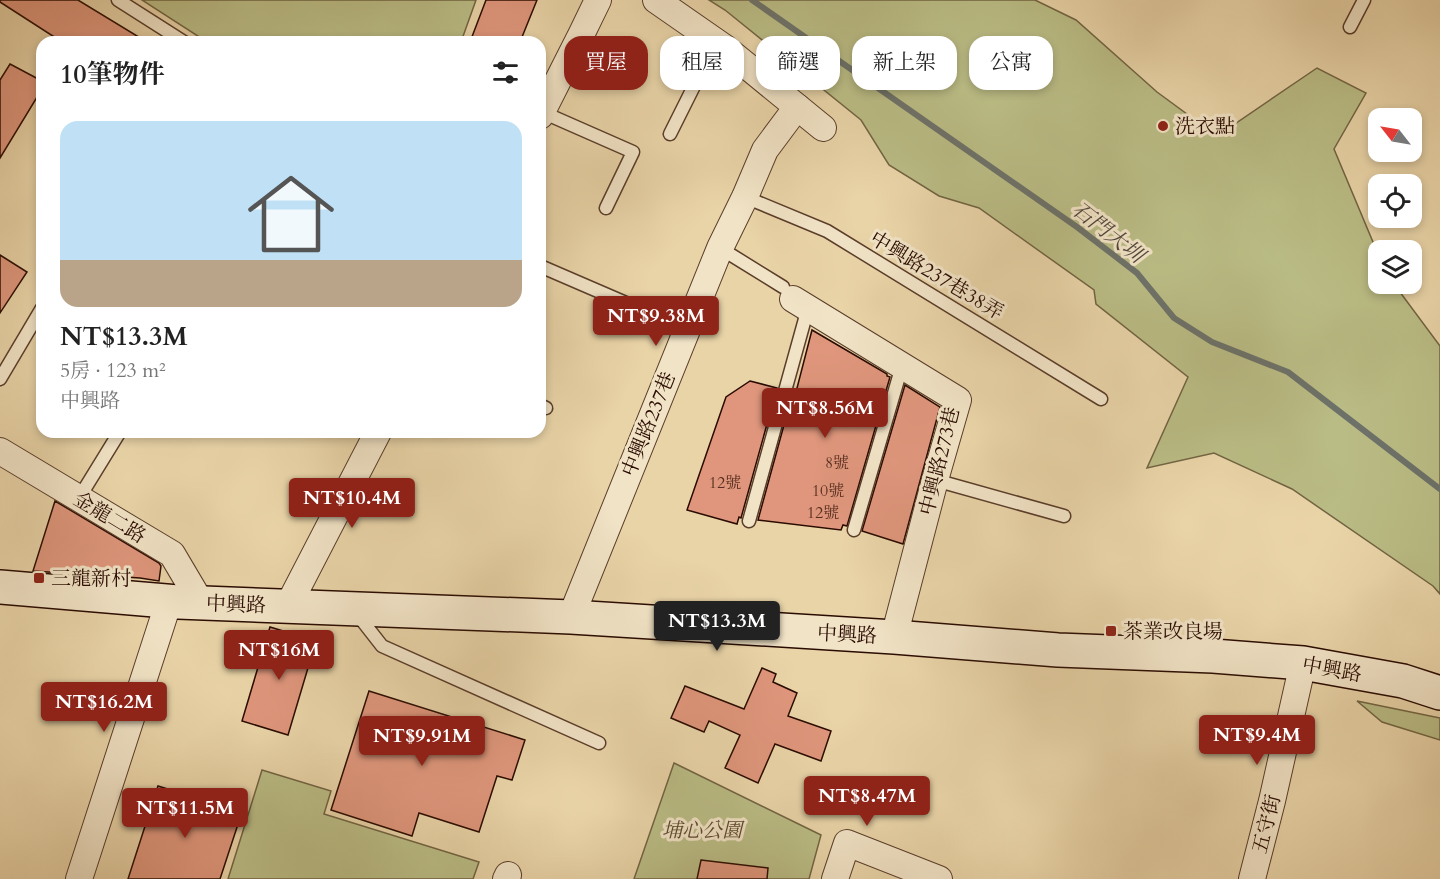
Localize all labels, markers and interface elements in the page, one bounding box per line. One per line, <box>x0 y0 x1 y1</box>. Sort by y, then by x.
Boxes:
chip: 買屋 <box>564 36 648 90</box>
chip: 租屋 <box>660 36 744 90</box>
chip: 篩選 <box>756 36 840 90</box>
chip: 新上架 <box>852 36 957 90</box>
chip: 公寓 <box>969 36 1053 90</box>
icon: filters <box>489 56 522 89</box>
text: 10筆物件 <box>60 57 165 92</box>
north arrow <box>1368 108 1422 162</box>
map controls <box>1368 108 1422 294</box>
place label: 洗衣點 <box>1175 113 1235 140</box>
marker: 洗衣點 <box>1156 119 1170 133</box>
icon: home <box>237 160 345 268</box>
button: locate <box>1368 174 1422 228</box>
water label: 石門大圳 <box>1066 195 1152 272</box>
street label: 中興路237巷38弄 <box>865 225 1009 326</box>
button: layers <box>1368 240 1422 294</box>
pin: NT$9.38M <box>594 296 718 347</box>
text: NT$9.38M <box>607 302 705 329</box>
text: NT$13.3M <box>60 319 188 354</box>
text: 5房 · 123 m² <box>60 357 166 384</box>
street label: 中興路237巷 <box>615 368 682 481</box>
text: 中興路 <box>60 387 120 414</box>
pin: NT$8.56M <box>763 388 887 439</box>
text: NT$8.56M <box>776 394 874 421</box>
street label: 中興路273巷 <box>913 404 966 518</box>
house number: 8號 <box>825 452 849 474</box>
house number: 12號 <box>709 472 741 494</box>
pin: NT$10.4M <box>290 478 414 529</box>
house number: 10號 <box>812 480 844 502</box>
text: NT$10.4M <box>303 484 401 511</box>
street label: 金龍二路 <box>69 485 151 550</box>
house number: 12號 <box>807 502 839 524</box>
place label: 三龍新村 <box>51 565 131 592</box>
marker: 三龍新村 <box>32 571 46 585</box>
street label: 中興路 <box>206 590 266 619</box>
pin: NT$13.3M <box>655 601 779 652</box>
text: NT$13.3M <box>668 607 766 634</box>
place label: 茶業改良場 <box>1123 618 1223 645</box>
street label: 中興路 <box>816 619 878 650</box>
marker: 茶業改良場 <box>1104 624 1118 638</box>
pin: NT$16M <box>230 630 328 681</box>
text: NT$16M <box>238 636 320 663</box>
street label: 中興路 <box>1300 651 1364 688</box>
pin: NT$16.2M <box>42 682 166 733</box>
text: NT$16.2M <box>55 688 153 715</box>
pin: NT$9.4M <box>1202 715 1312 766</box>
pin: NT$9.91M <box>360 716 484 767</box>
text: NT$9.4M <box>1213 721 1301 748</box>
text: NT$9.91M <box>373 722 471 749</box>
pin: NT$8.47M <box>805 776 929 827</box>
text: NT$8.47M <box>818 782 916 809</box>
pin: NT$11.5M <box>123 788 247 839</box>
street label: 五守街 <box>1246 792 1287 856</box>
text: NT$11.5M <box>136 794 234 821</box>
park label: 埔心公園 <box>662 817 745 844</box>

